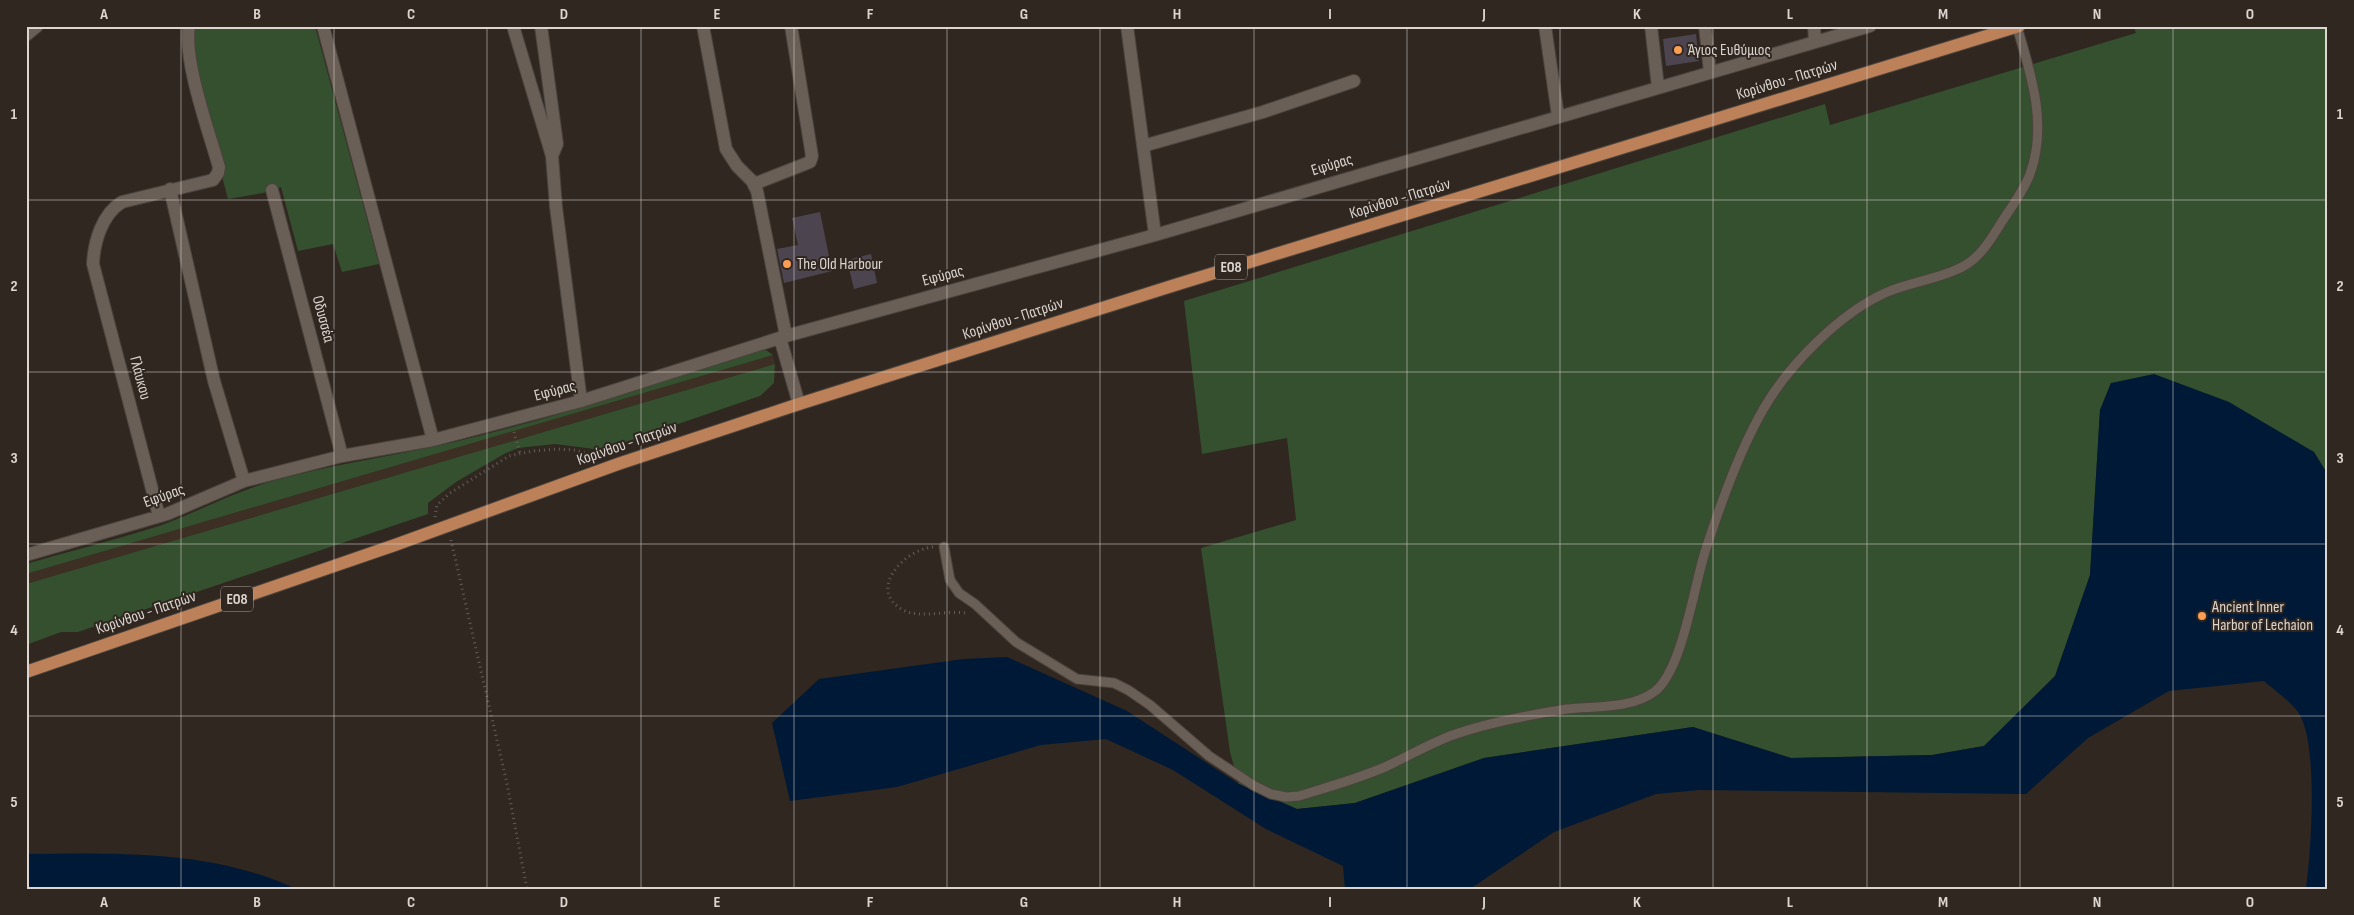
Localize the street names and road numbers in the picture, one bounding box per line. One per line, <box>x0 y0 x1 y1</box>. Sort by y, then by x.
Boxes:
street label: Κορίνθου - Πατρών <box>1734 56 1840 104</box>
street label: Εφύρας <box>1309 150 1355 180</box>
street label: Κορίνθου - Πατρών <box>1347 175 1453 223</box>
road number: ΕΟ8 <box>1215 254 1247 280</box>
street label: Εφύρας <box>920 261 966 291</box>
street label: Οδυσσέα <box>308 294 338 345</box>
street label: Κορίνθου - Πατρών <box>960 294 1066 344</box>
street label: Γλάυκου <box>125 354 155 402</box>
street label: Εφύρας <box>532 376 578 406</box>
street label: Κορίνθου - Πατρών <box>574 418 680 470</box>
street label: Εφύρας <box>141 480 187 512</box>
road number: ΕΟ8 <box>221 586 253 612</box>
street label: Κορίνθου - Πατρών <box>93 587 199 639</box>

